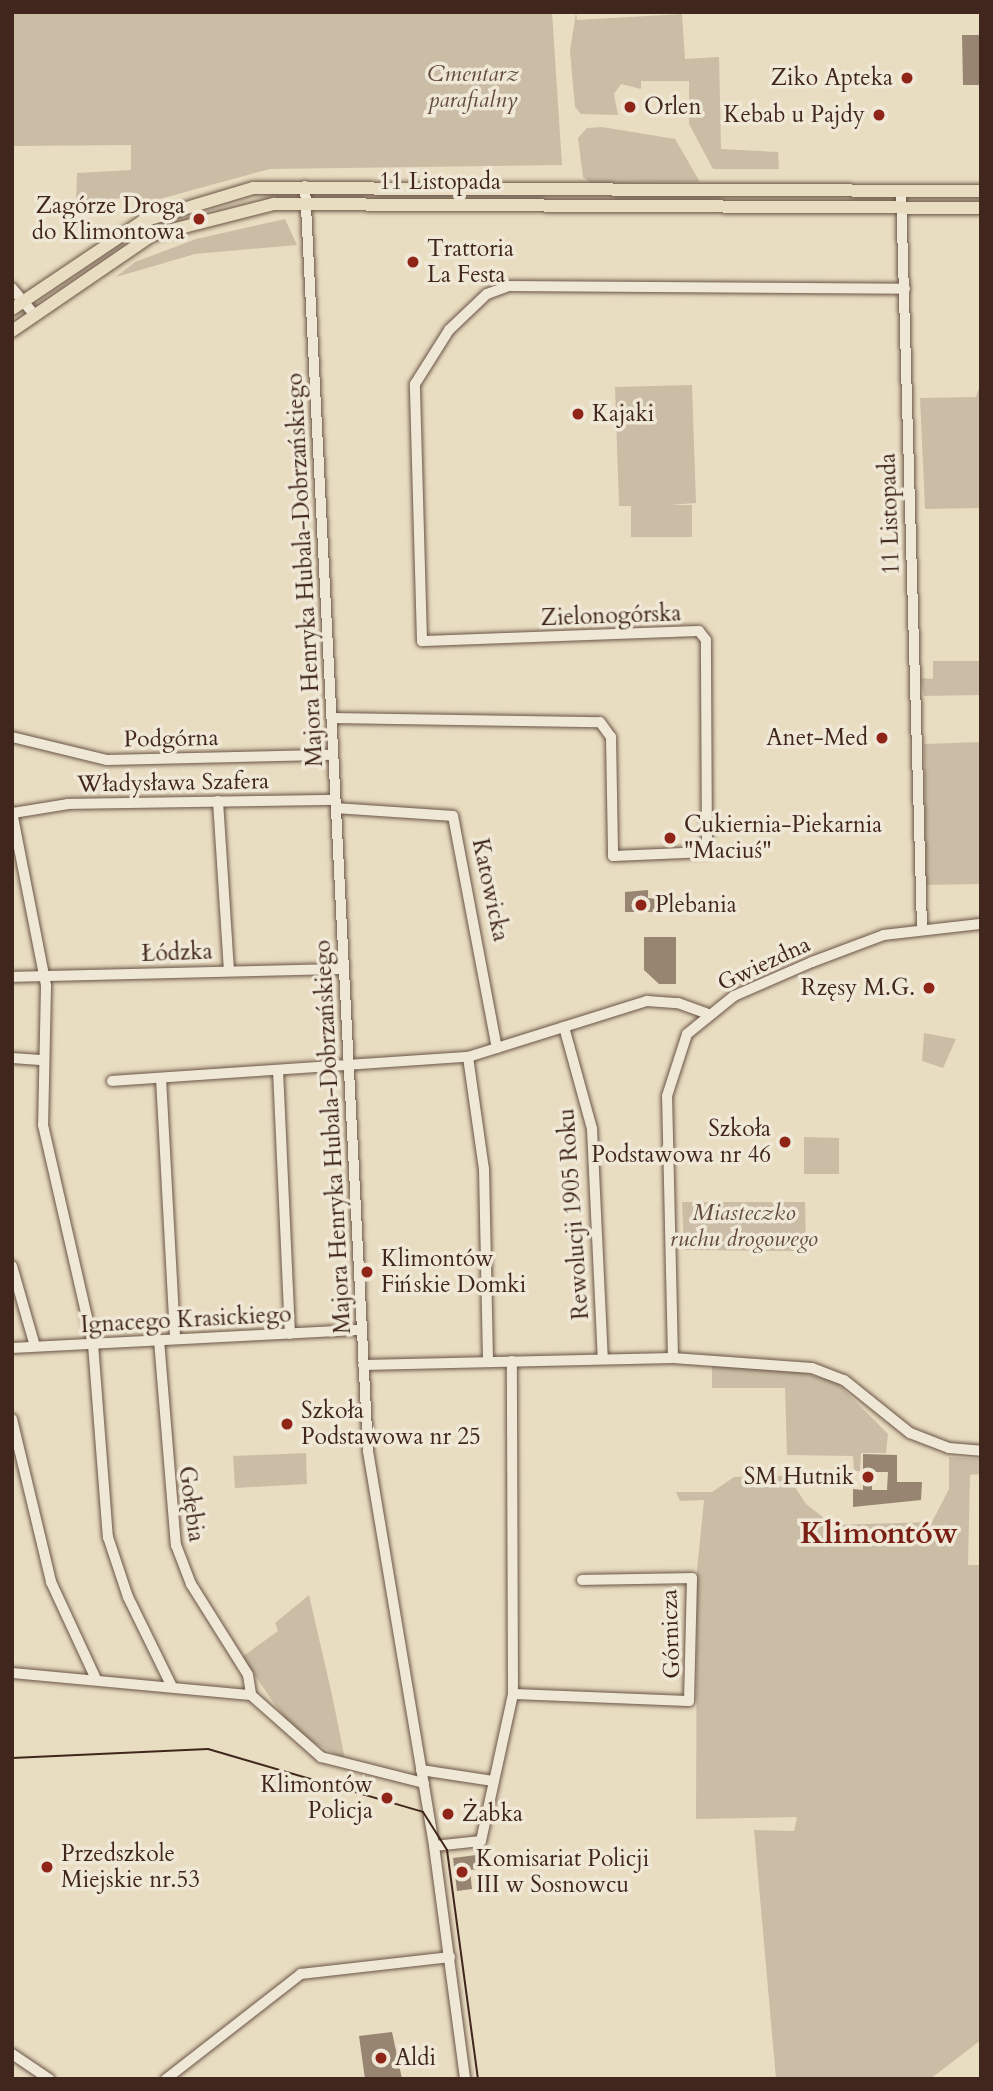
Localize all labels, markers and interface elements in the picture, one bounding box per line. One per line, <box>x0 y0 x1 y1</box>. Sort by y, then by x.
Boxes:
park label: Cmentarz parafialny <box>427 60 519 114</box>
place label: Ziko Apteka <box>771 64 893 92</box>
marker: Ziko Apteka <box>899 70 915 86</box>
place label: Orlen <box>644 93 702 121</box>
marker: Orlen <box>622 99 638 115</box>
place label: Kebab u Pajdy <box>723 101 865 129</box>
marker: Kebab u Pajdy <box>871 107 887 123</box>
street label: 11 Listopada <box>379 168 501 196</box>
place label: Zagórze Droga do Klimontowa <box>32 192 185 246</box>
marker: Zagórze Droga do Klimontowa <box>191 211 207 227</box>
place label: Trattoria La Festa <box>427 235 514 289</box>
marker: Trattoria La Festa <box>405 254 421 270</box>
street label: Majora Henryka Hubala-Dobrzańskiego <box>281 372 329 768</box>
place label: Kajaki <box>592 400 654 428</box>
marker: Kajaki <box>570 406 586 422</box>
street label: 11 Listopada <box>874 453 906 575</box>
street label: Zielonogórska <box>540 600 682 632</box>
street label: Podgórna <box>123 724 219 754</box>
place label: Anet-Med <box>766 724 868 752</box>
marker: Anet-Med <box>874 730 890 746</box>
street label: Władysława Szafera <box>77 768 269 798</box>
place label: Cukiernia-Piekarnia "Maciuś" <box>684 811 882 865</box>
marker: Cukiernia-Piekarnia "Maciuś" <box>662 830 678 846</box>
street label: Katowicka <box>466 836 514 944</box>
place label: Plebania <box>655 891 737 919</box>
marker: Plebania <box>633 897 649 913</box>
street label: Gwiezdna <box>713 931 815 997</box>
street label: Łódzka <box>141 938 213 968</box>
street label: Majora Henryka Hubala-Dobrzańskiego <box>309 939 357 1335</box>
place label: Rzęsy M.G. <box>801 974 915 1002</box>
marker: Rzęsy M.G. <box>921 980 937 996</box>
street label: Rewolucji 1905 Roku <box>553 1107 595 1321</box>
place label: Szkoła Podstawowa nr 46 <box>591 1115 771 1169</box>
marker: Szkoła Podstawowa nr 46 <box>777 1134 793 1150</box>
park label: Miasteczko ruchu drogowego <box>670 1199 818 1253</box>
place label: Klimontów Fińskie Domki <box>381 1245 526 1299</box>
marker: Klimontów Fińskie Domki <box>359 1264 375 1280</box>
street label: Ignacego Krasickiego <box>80 1301 292 1339</box>
place label: Szkoła Podstawowa nr 25 <box>301 1397 481 1451</box>
marker: Szkoła Podstawowa nr 25 <box>279 1416 295 1432</box>
place label: SM Hutnik <box>744 1463 854 1491</box>
street label: Gołębia <box>172 1464 210 1544</box>
marker: SM Hutnik <box>860 1469 876 1485</box>
district label: Klimontów <box>800 1516 958 1552</box>
street label: Górnicza <box>656 1589 686 1679</box>
place label: Klimontów Policja <box>260 1771 373 1825</box>
marker: Klimontów Policja <box>379 1790 395 1806</box>
place label: Żabka <box>462 1800 523 1828</box>
marker: Żabka <box>440 1806 456 1822</box>
place label: Przedszkole Miejskie nr.53 <box>61 1840 200 1894</box>
place label: Komisariat Policji III w Sosnowcu <box>476 1845 649 1899</box>
marker: Przedszkole Miejskie nr.53 <box>39 1859 55 1875</box>
marker: Komisariat Policji III w Sosnowcu <box>454 1864 470 1880</box>
place label: Aldi <box>395 2044 436 2072</box>
marker: Aldi <box>373 2050 389 2066</box>

